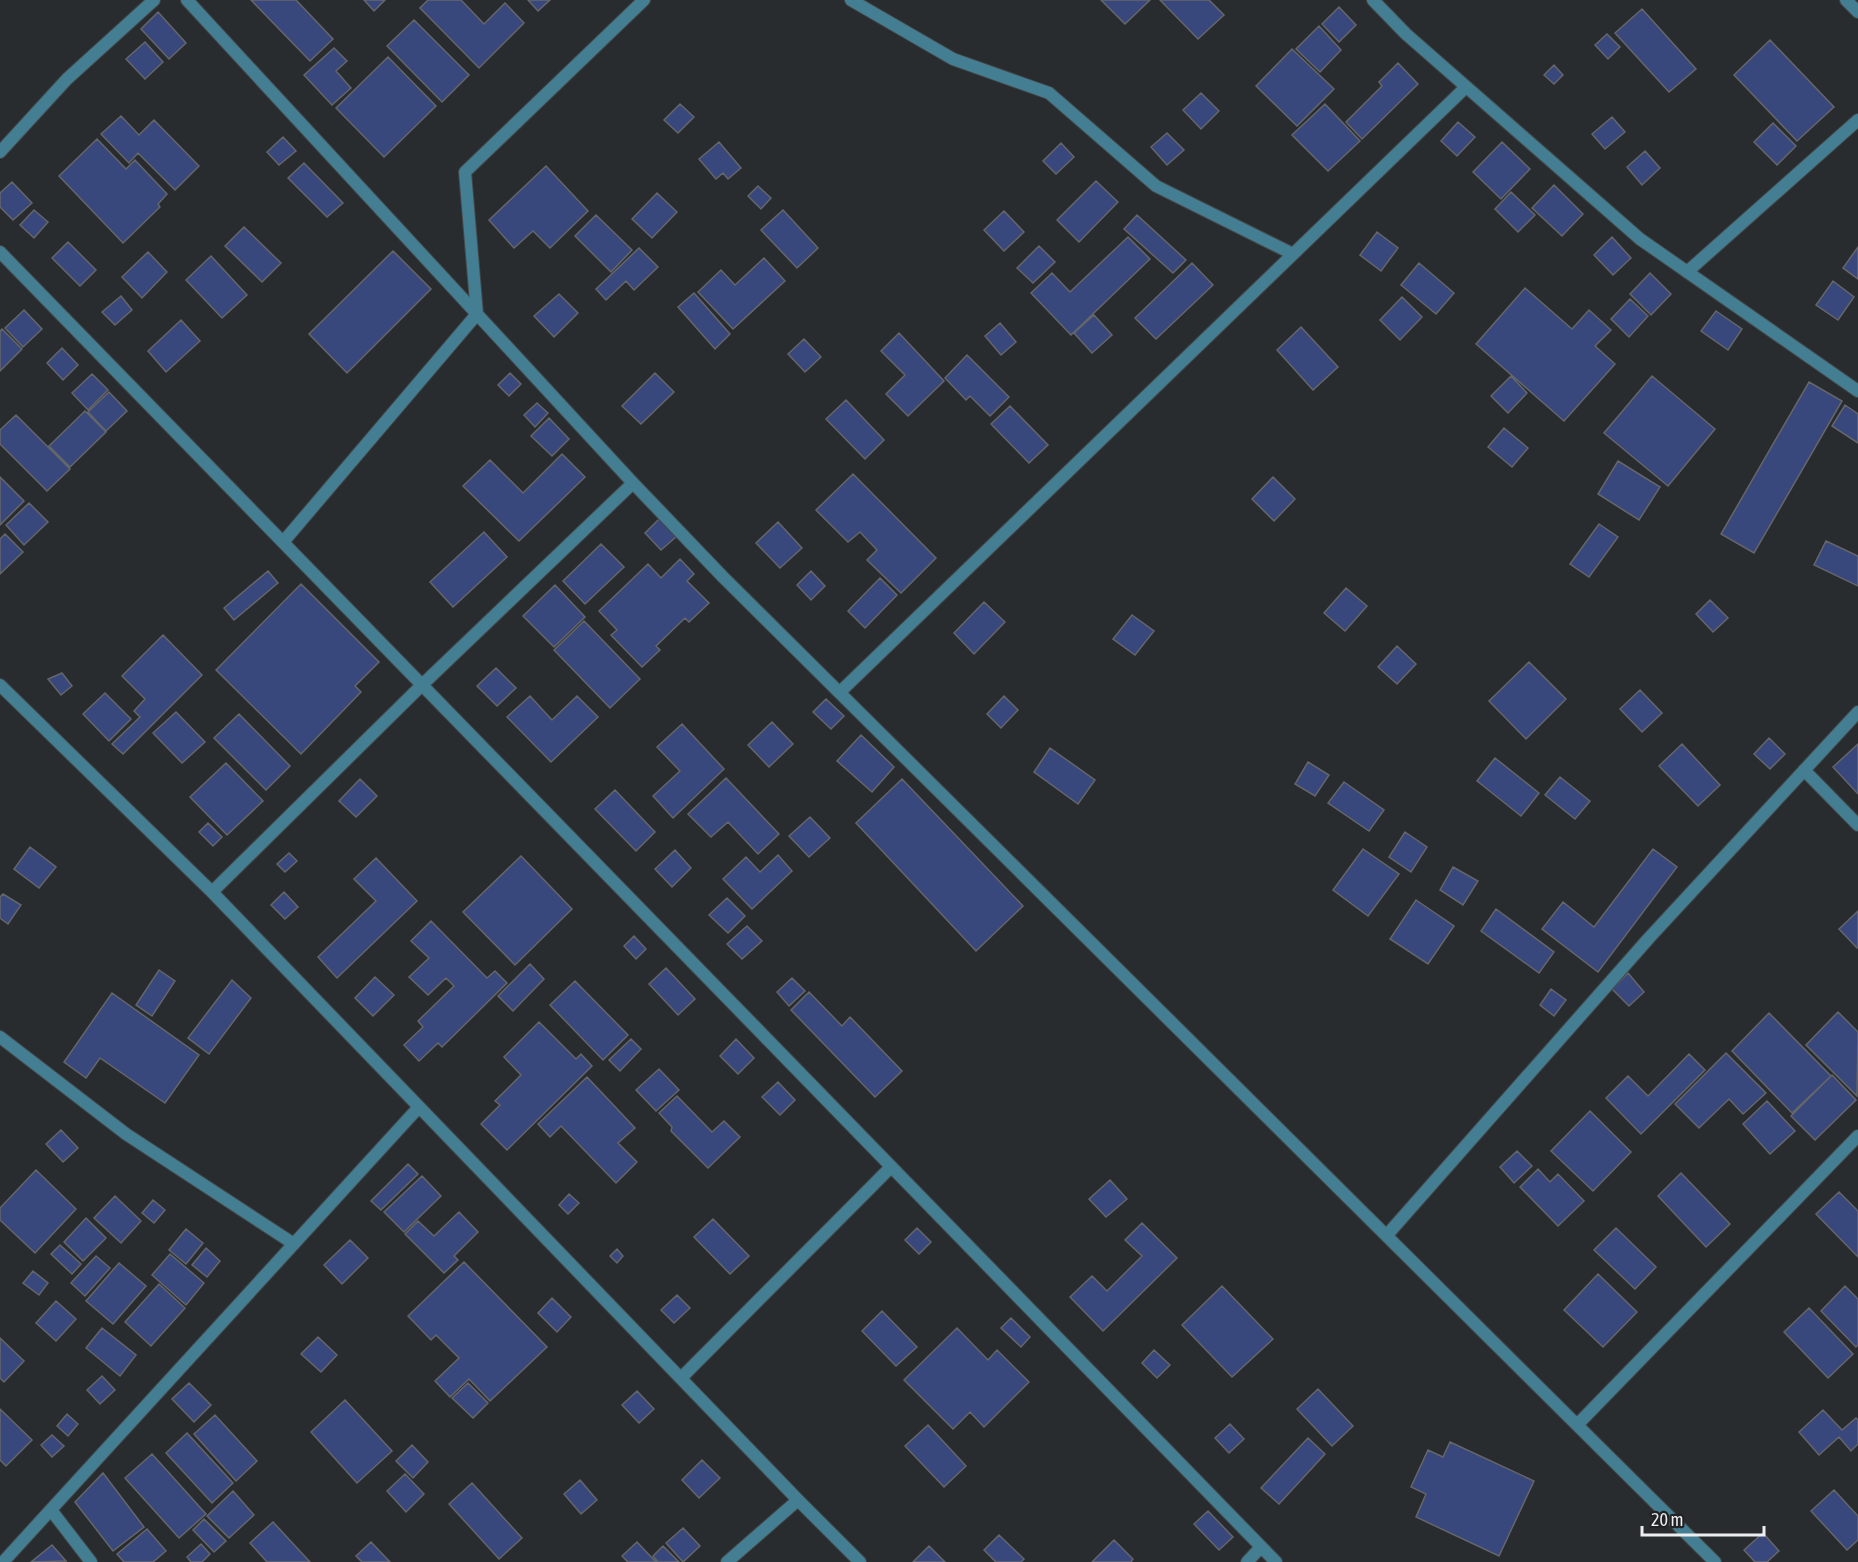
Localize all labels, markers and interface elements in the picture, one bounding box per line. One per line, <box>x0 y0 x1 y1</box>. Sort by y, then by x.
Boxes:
scale bar <box>1642 1499 1764 1537</box>
text: 20 m <box>1651 1509 1683 1530</box>

